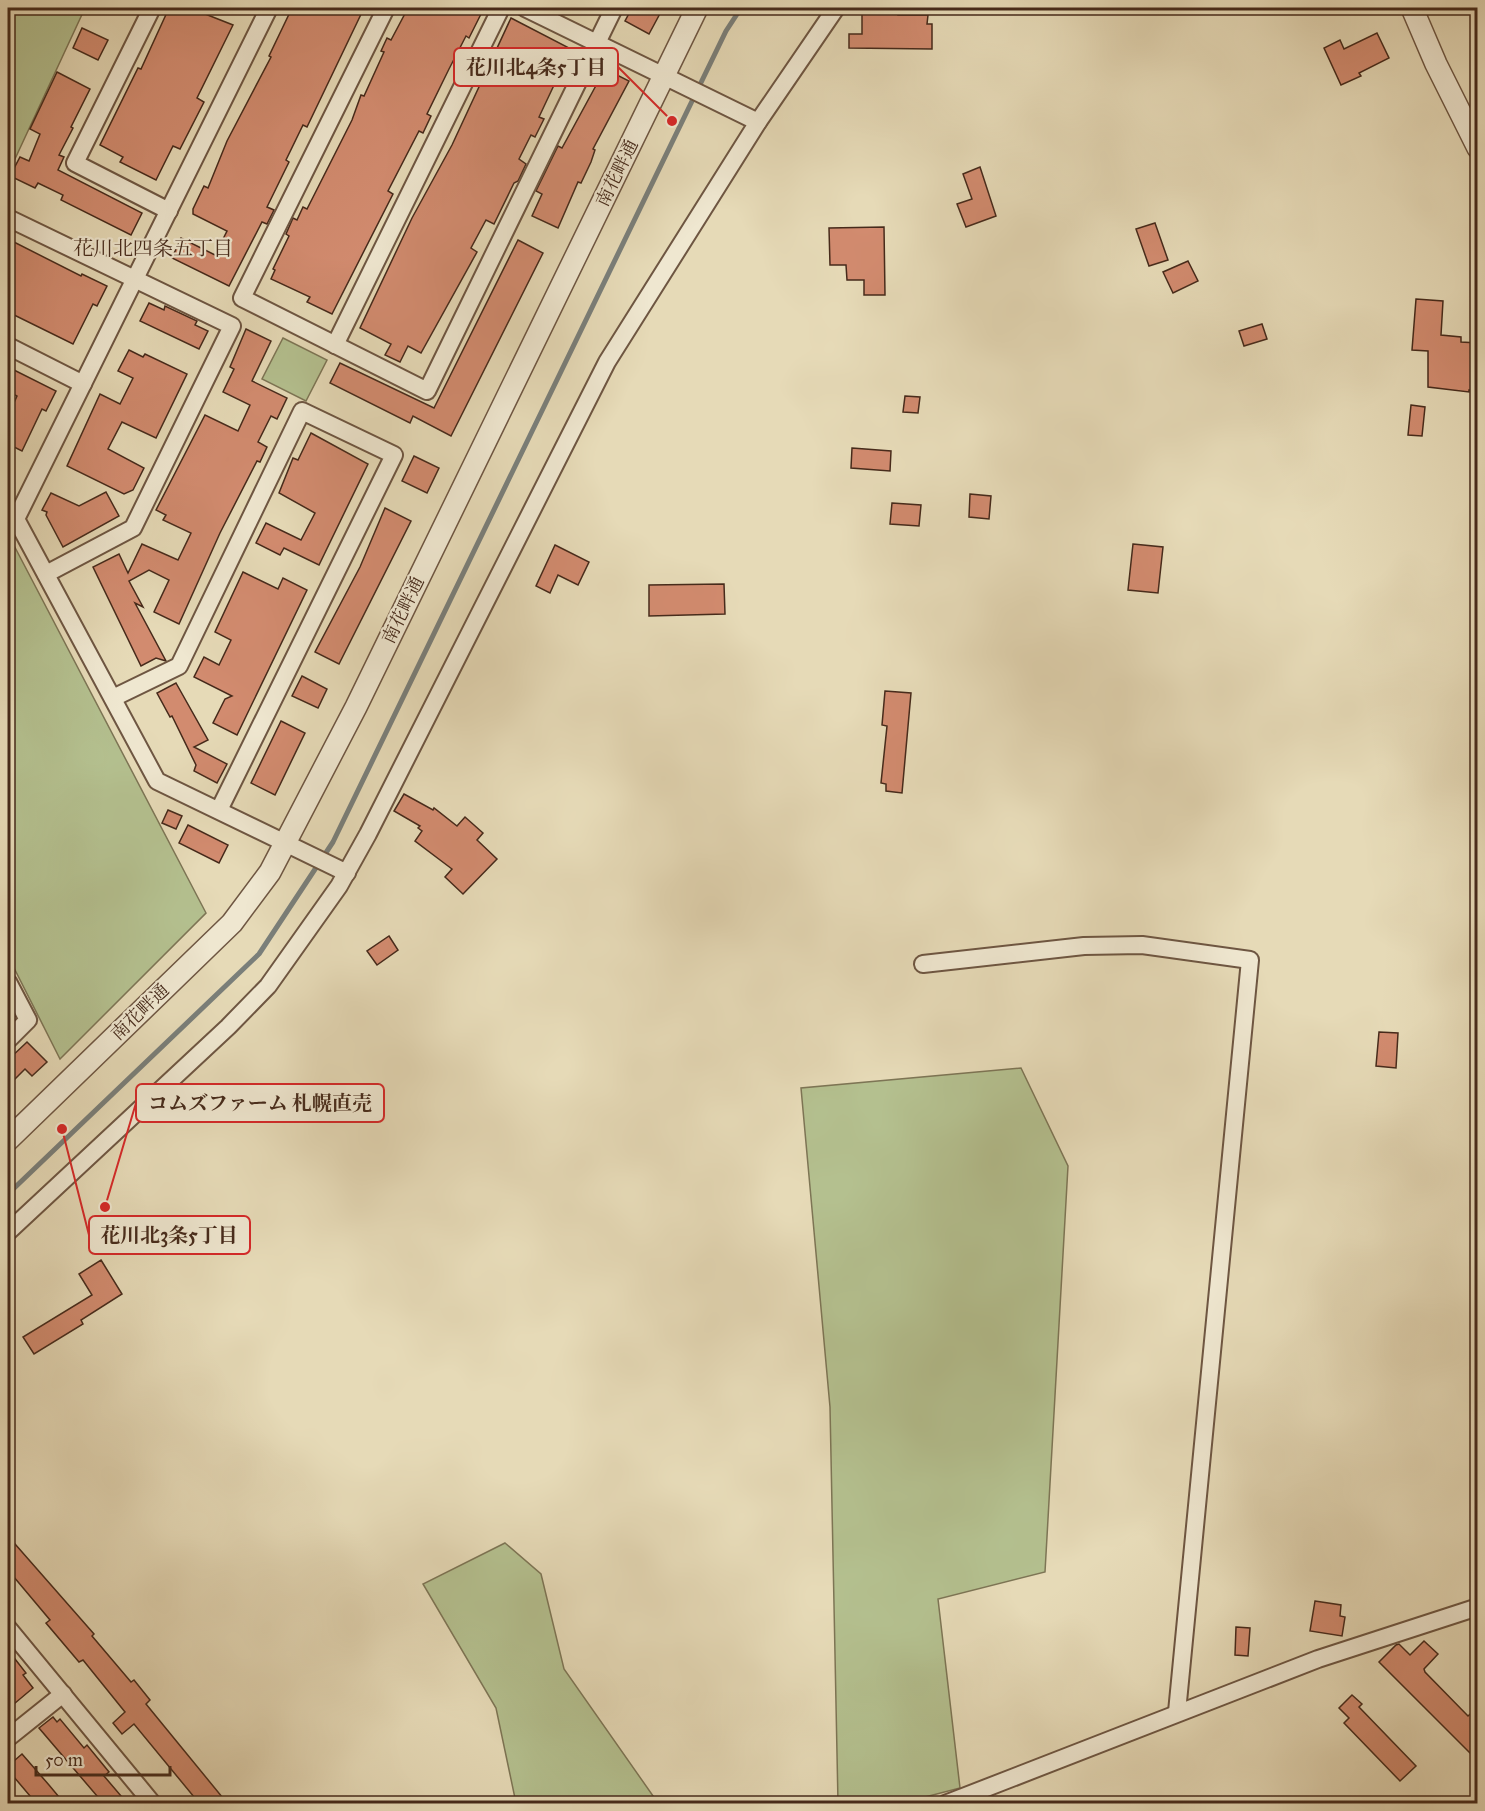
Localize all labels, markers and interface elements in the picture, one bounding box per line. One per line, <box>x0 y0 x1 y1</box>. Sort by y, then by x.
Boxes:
callout: 花川北4条5丁目 <box>454 48 618 86</box>
text: 花川北4条5丁目 <box>466 55 606 80</box>
street label: 南花畔通 <box>591 136 643 210</box>
district label: 花川北四条五丁目 <box>73 236 233 260</box>
street label: 南花畔通 <box>377 573 429 647</box>
street label: 南花畔通 <box>106 979 174 1045</box>
callout: コムズファーム 札幌直売 <box>136 1084 384 1122</box>
text: コムズファーム 札幌直売 <box>148 1091 372 1115</box>
callout: 花川北3条5丁目 <box>89 1216 250 1254</box>
text: 花川北3条5丁目 <box>100 1223 238 1248</box>
scale bar <box>36 1739 170 1777</box>
text: 50 m <box>45 1749 83 1771</box>

